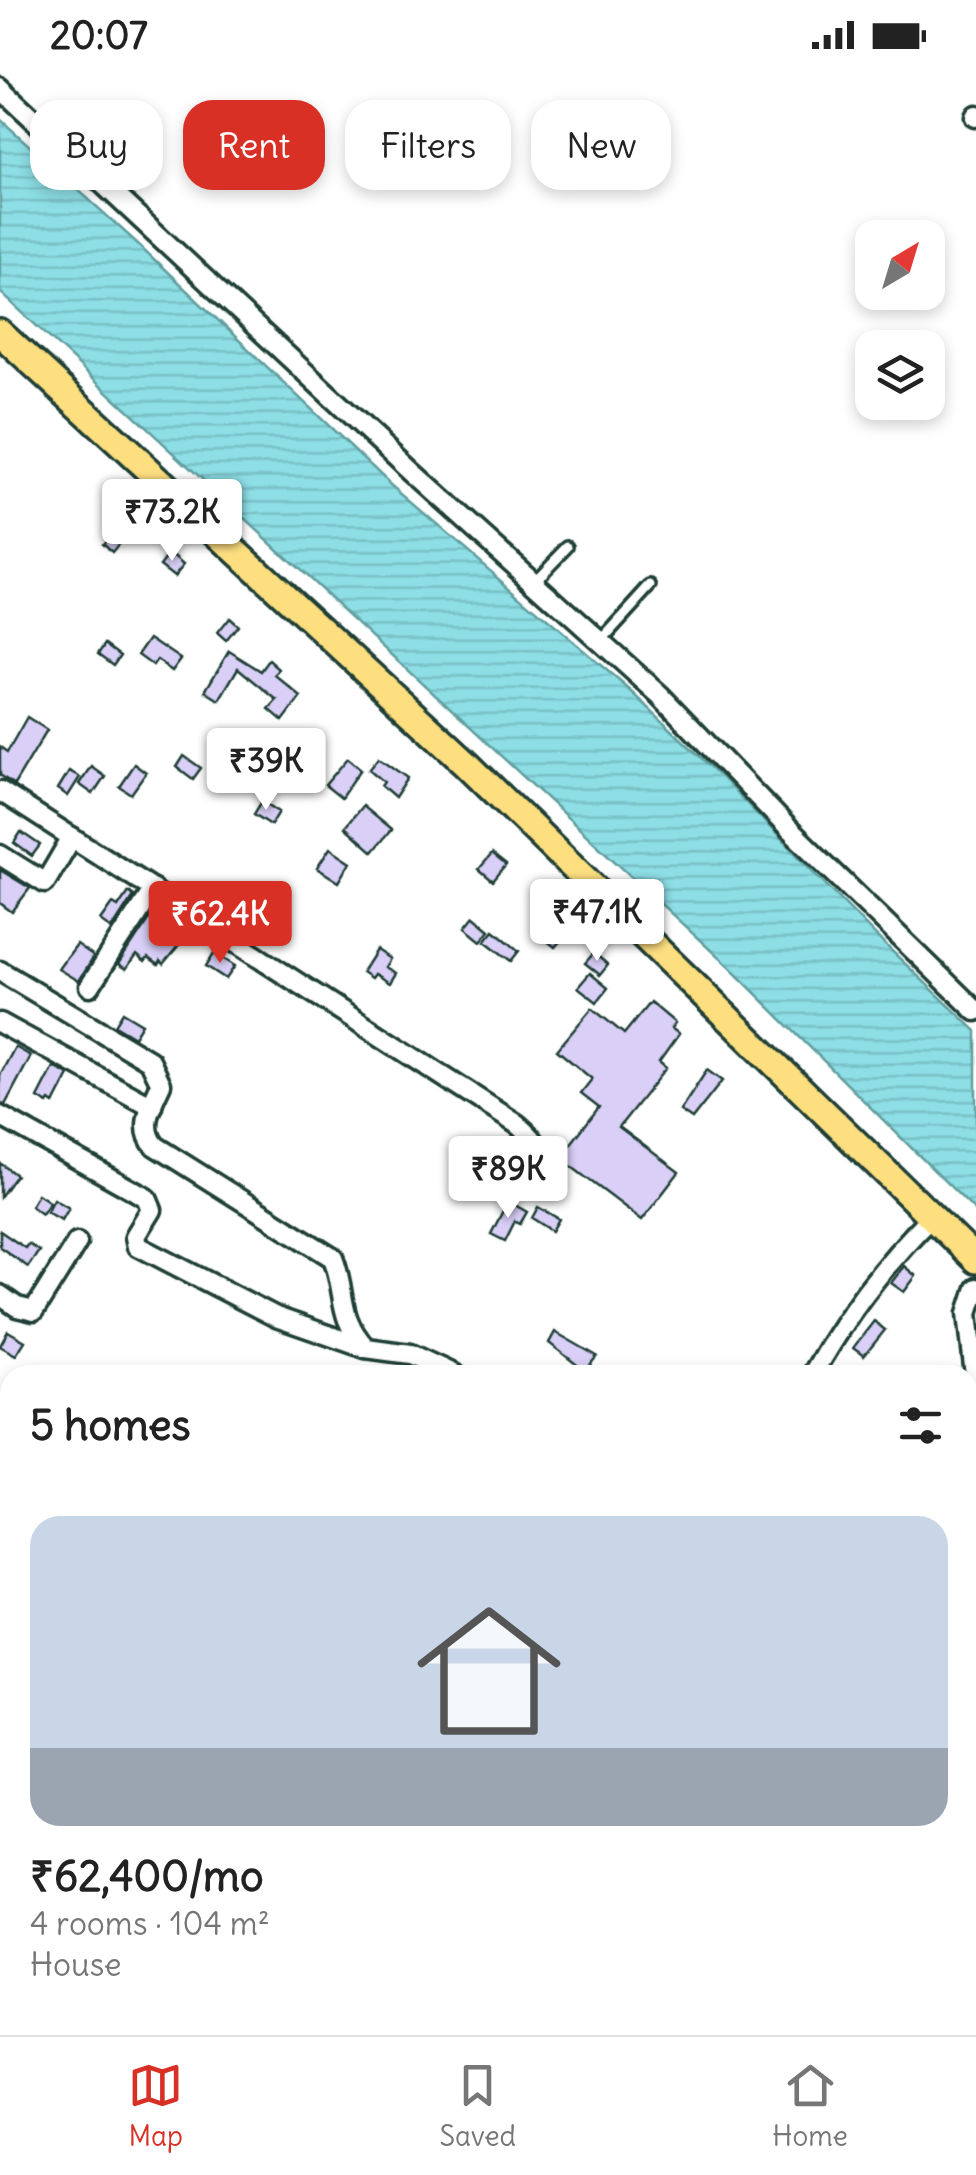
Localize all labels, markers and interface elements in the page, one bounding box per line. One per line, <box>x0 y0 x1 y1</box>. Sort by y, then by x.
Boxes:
text: 20:07 <box>50 12 148 59</box>
chip: Buy <box>30 100 163 190</box>
chip: Rent <box>183 100 325 190</box>
chip: Filters <box>345 100 511 190</box>
chip: New <box>531 100 671 190</box>
north arrow <box>855 220 945 310</box>
map controls <box>855 220 945 420</box>
button: layers <box>855 330 945 420</box>
pin: ₹73.2K <box>91 479 253 564</box>
text: ₹73.2K <box>124 491 220 532</box>
pin: ₹39K <box>207 728 325 813</box>
text: ₹39K <box>229 740 303 781</box>
pin: ₹47.1K <box>516 879 678 964</box>
pin: ₹62.4K <box>139 881 301 966</box>
text: ₹47.1K <box>552 891 642 932</box>
text: ₹62.4K <box>171 893 269 934</box>
pin: ₹89K <box>449 1136 567 1221</box>
text: ₹89K <box>471 1148 545 1189</box>
icon: filters <box>893 1398 948 1453</box>
text: 5 homes <box>30 1399 191 1451</box>
icon: home <box>399 1581 579 1761</box>
text: ₹62,400/mo <box>30 1850 264 1902</box>
text: 4 rooms · 104 m² <box>30 1903 270 1944</box>
text: House <box>30 1944 121 1985</box>
tab: Map <box>128 2058 183 2154</box>
tab: Saved <box>439 2058 516 2154</box>
tab: Home <box>772 2058 848 2154</box>

